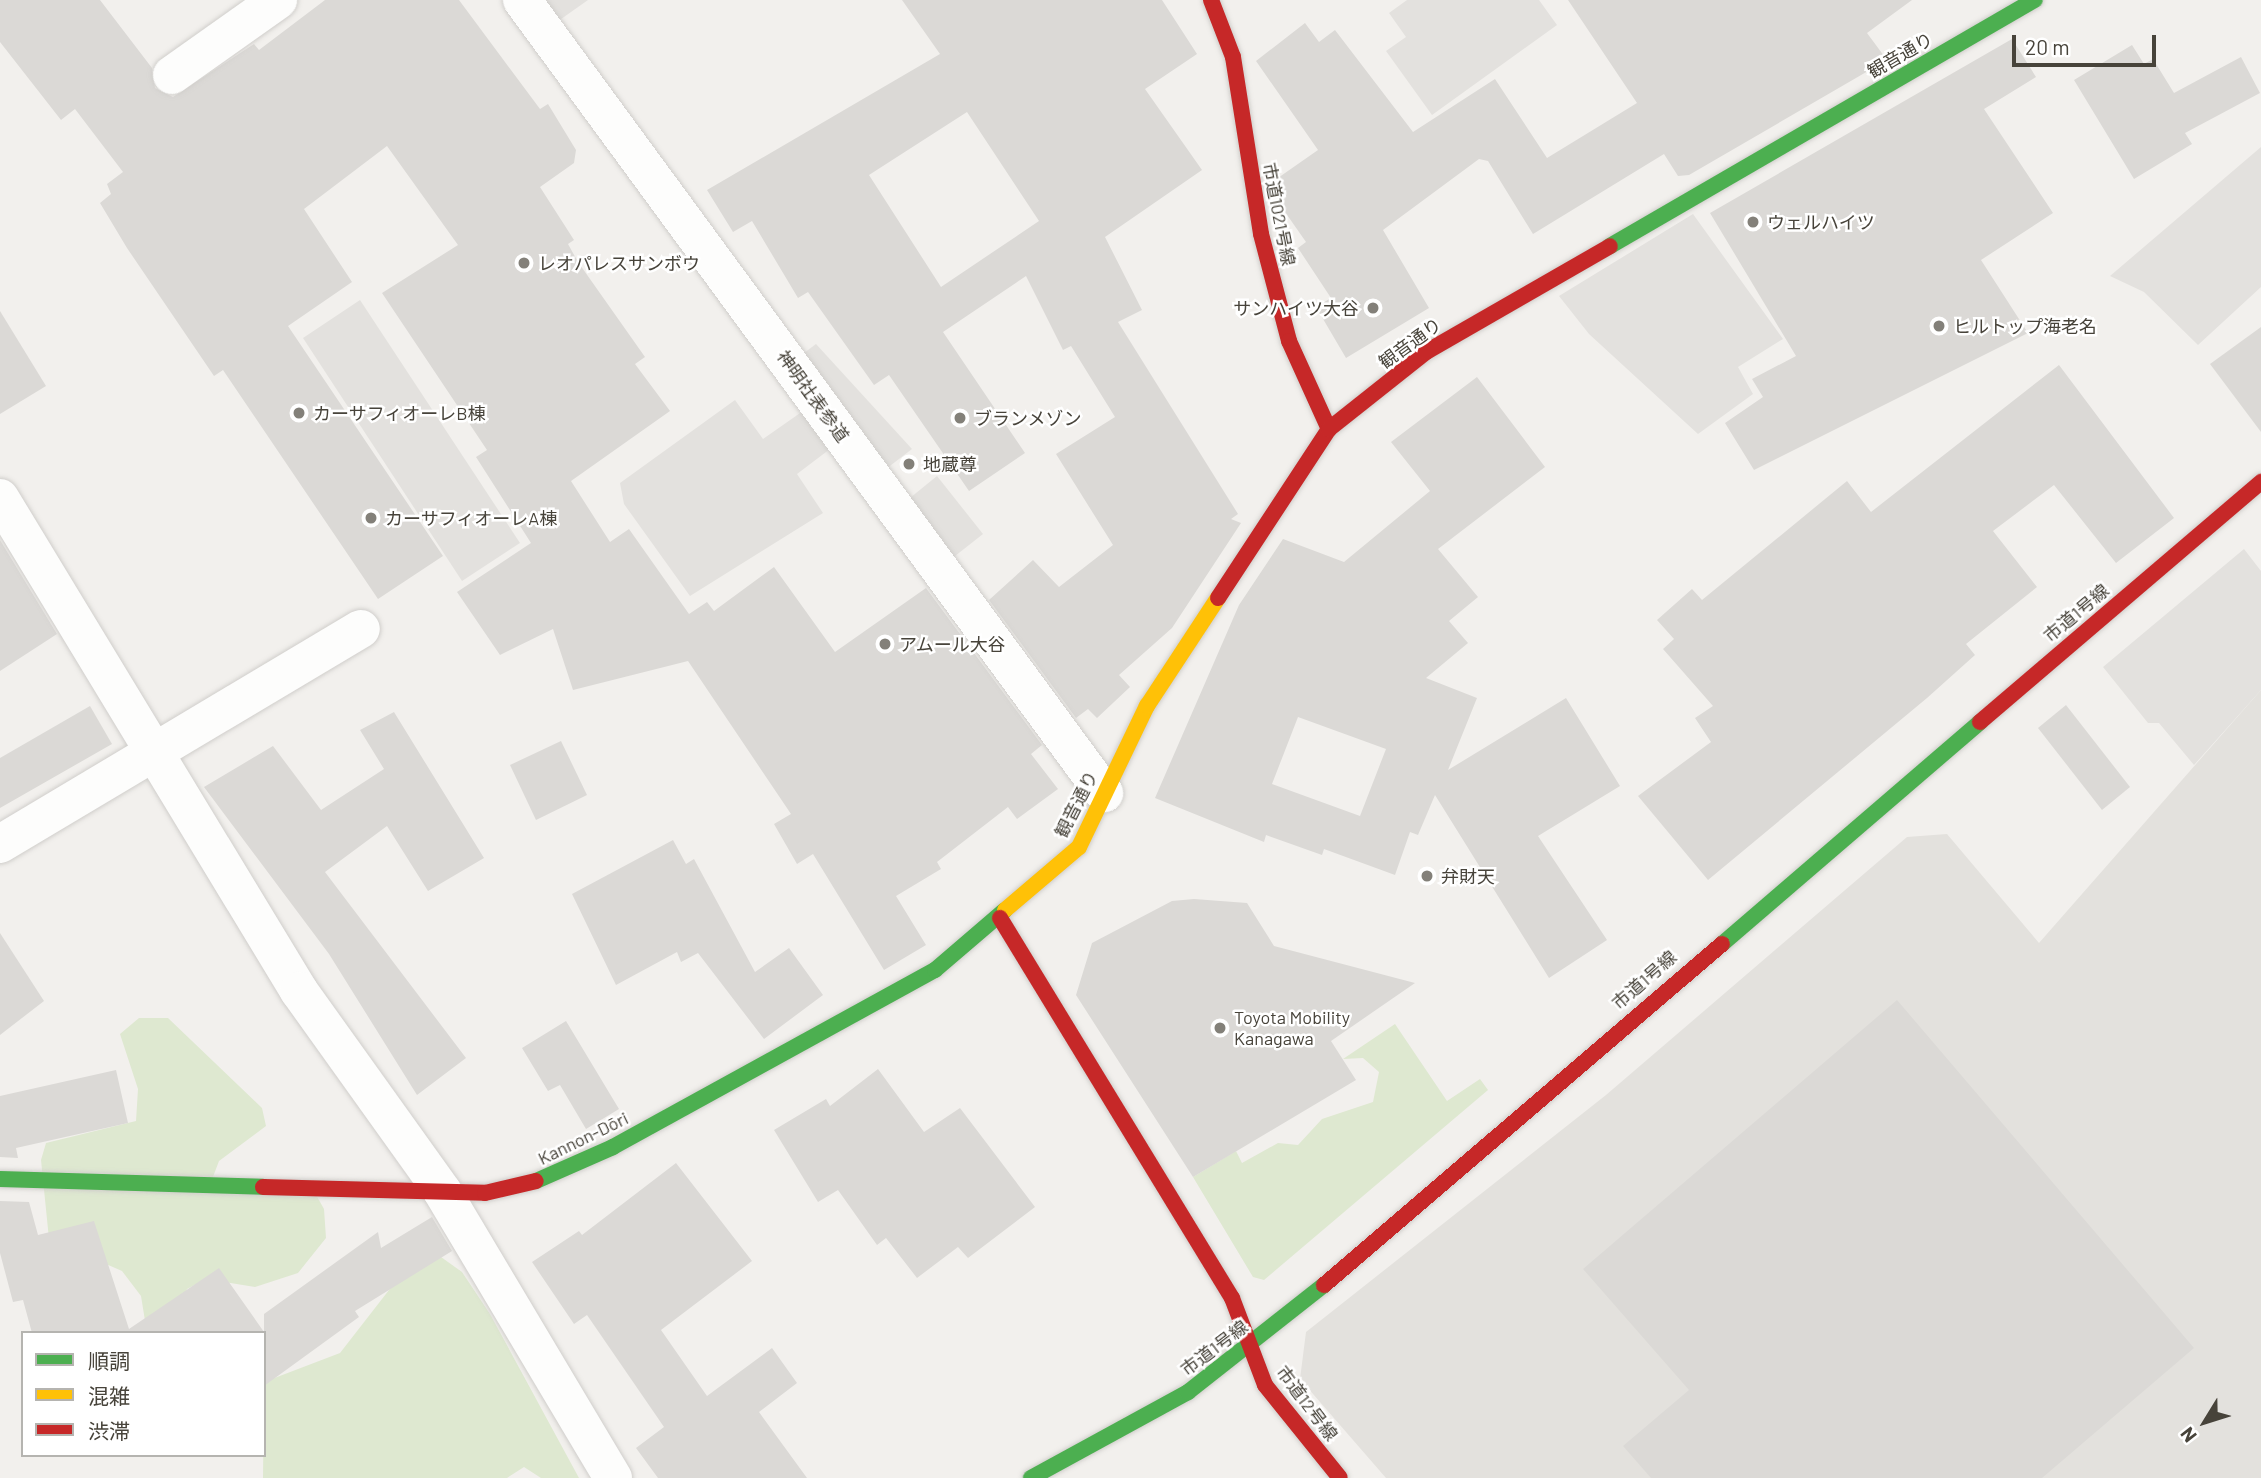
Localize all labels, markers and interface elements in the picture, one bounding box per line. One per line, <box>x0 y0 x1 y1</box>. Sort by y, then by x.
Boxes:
scale bar <box>2016 21 2160 65</box>
street label: 観音通り <box>1863 28 1937 82</box>
text: 20 m <box>2025 34 2070 59</box>
street label: 市道1021号線 <box>1258 161 1300 267</box>
place label: ウェルハイツ <box>1767 211 1875 233</box>
marker: ウェルハイツ <box>1745 214 1761 230</box>
place label: レオパレスサンボウ <box>538 252 700 274</box>
marker: レオパレスサンボウ <box>516 255 532 271</box>
place label: サンハイツ大谷 <box>1233 297 1359 319</box>
marker: サンハイツ大谷 <box>1365 300 1381 316</box>
street label: 観音通り <box>1375 313 1445 373</box>
place label: ヒルトップ海老名 <box>1953 315 2097 337</box>
marker: ヒルトップ海老名 <box>1931 318 1947 334</box>
street label: 神明社表参道 <box>773 346 853 446</box>
place label: カーサフィオーレB棟 <box>313 402 486 424</box>
marker: カーサフィオーレB棟 <box>291 405 307 421</box>
place label: ブランメゾン <box>974 407 1082 429</box>
marker: ブランメゾン <box>952 410 968 426</box>
place label: 地蔵尊 <box>923 453 977 475</box>
marker: 地蔵尊 <box>901 456 917 472</box>
place label: カーサフィオーレA棟 <box>385 507 558 529</box>
marker: カーサフィオーレA棟 <box>363 510 379 526</box>
street label: 市道1号線 <box>2039 580 2113 646</box>
place label: アムール大谷 <box>899 633 1007 655</box>
marker: アムール大谷 <box>877 636 893 652</box>
street label: 観音通り <box>1050 767 1102 841</box>
place label: 弁財天 <box>1441 865 1495 887</box>
marker: 弁財天 <box>1419 868 1435 884</box>
street label: 市道1号線 <box>1607 946 1681 1014</box>
place label: Toyota Mobility Kanagawa <box>1234 1007 1350 1050</box>
marker: Toyota Mobility Kanagawa <box>1212 1020 1228 1036</box>
street label: Kannon-Dōri <box>534 1107 632 1169</box>
street label: 市道1号線 <box>1176 1316 1252 1380</box>
legend <box>21 1331 266 1457</box>
text: 順調 <box>88 1348 130 1373</box>
street label: 市道12号線 <box>1272 1361 1342 1445</box>
text: 混雑 <box>88 1383 130 1408</box>
north arrow <box>2170 1387 2240 1457</box>
text: 渋滞 <box>88 1418 130 1443</box>
text: N <box>2175 1423 2201 1447</box>

